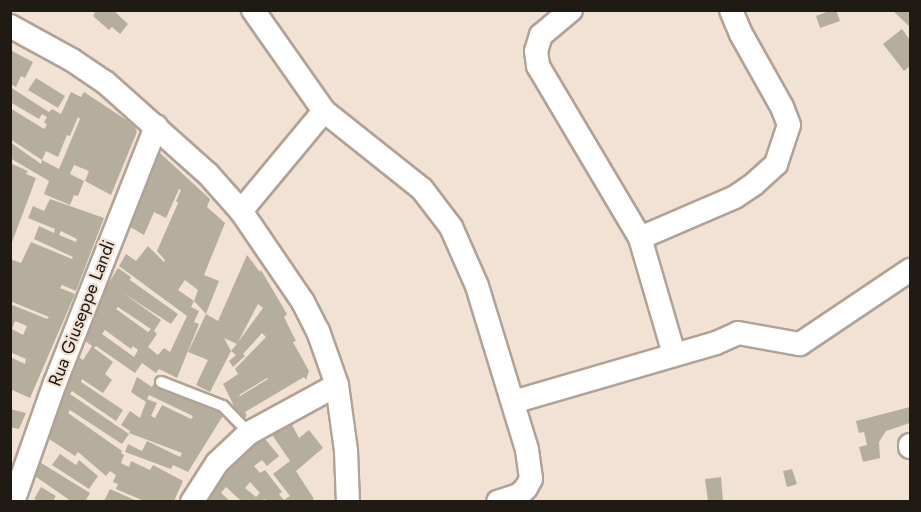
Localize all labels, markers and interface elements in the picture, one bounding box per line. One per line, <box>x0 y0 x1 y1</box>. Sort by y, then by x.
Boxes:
street label: Rua Giuseppe Landi <box>44 237 120 389</box>

